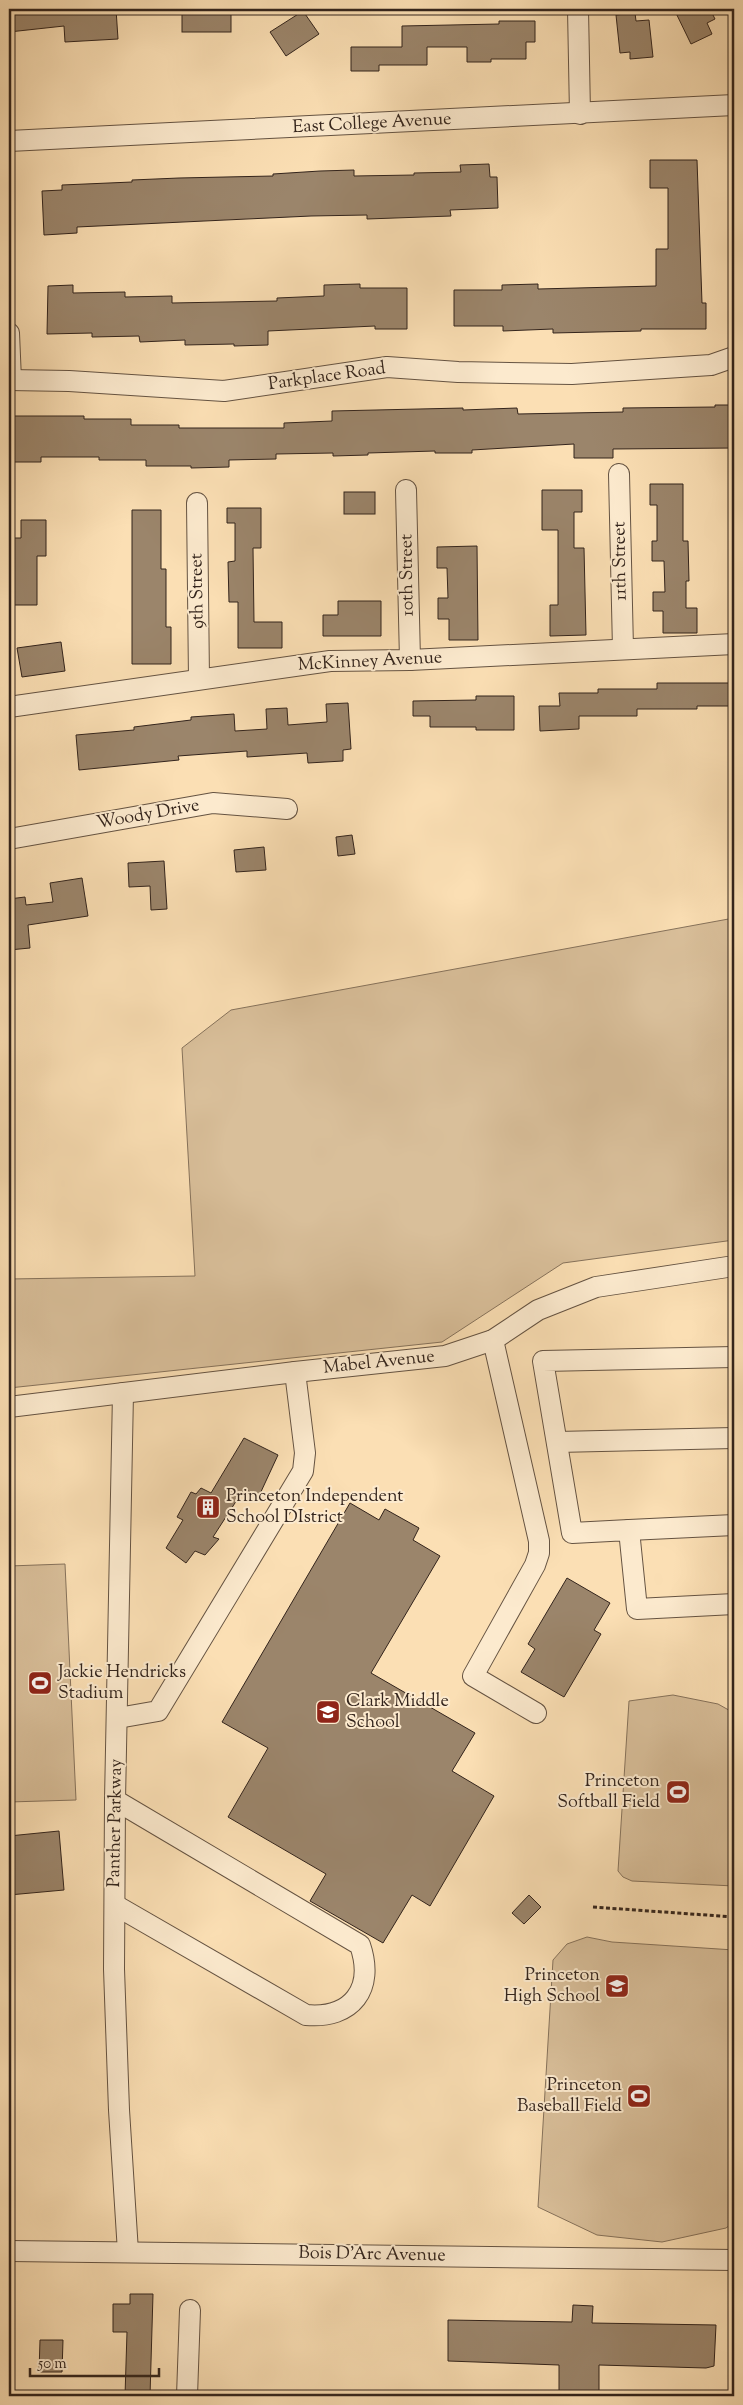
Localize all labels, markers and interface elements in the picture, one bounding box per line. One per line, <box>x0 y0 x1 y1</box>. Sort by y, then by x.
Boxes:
street label: East College Avenue <box>292 107 452 141</box>
street label: Parkplace Road <box>267 356 387 398</box>
street label: 11th Street <box>607 521 635 601</box>
street label: 10th Street <box>394 534 422 616</box>
street label: 9th Street <box>184 553 212 629</box>
street label: McKinney Avenue <box>297 645 443 679</box>
street label: Woody Drive <box>95 793 201 837</box>
street label: Mabel Avenue <box>322 1344 436 1382</box>
place label: Princeton Independent School DIstrict <box>226 1484 404 1531</box>
building icon: Princeton Independent School DIstrict <box>195 1494 221 1520</box>
place label: Jackie Hendricks Stadium <box>57 1660 186 1707</box>
sports icon: Jackie Hendricks Stadium <box>27 1670 53 1696</box>
place label: Clark Middle School <box>346 1689 449 1736</box>
school or university icon: Clark Middle School <box>315 1699 341 1725</box>
street label: Panther Parkway <box>102 1758 130 1888</box>
place label: Princeton Softball Field <box>557 1769 660 1816</box>
sports icon: Princeton Softball Field <box>665 1779 691 1805</box>
place label: Princeton High School <box>504 1963 600 2010</box>
school or university icon: Princeton High School <box>604 1973 630 1999</box>
place label: Princeton Baseball Field <box>517 2073 622 2120</box>
sports icon: Princeton Baseball Field <box>626 2083 652 2109</box>
street label: Bois D'Arc Avenue <box>298 2241 446 2269</box>
scale bar <box>30 2345 159 2377</box>
text: 50 m <box>37 2354 67 2375</box>

